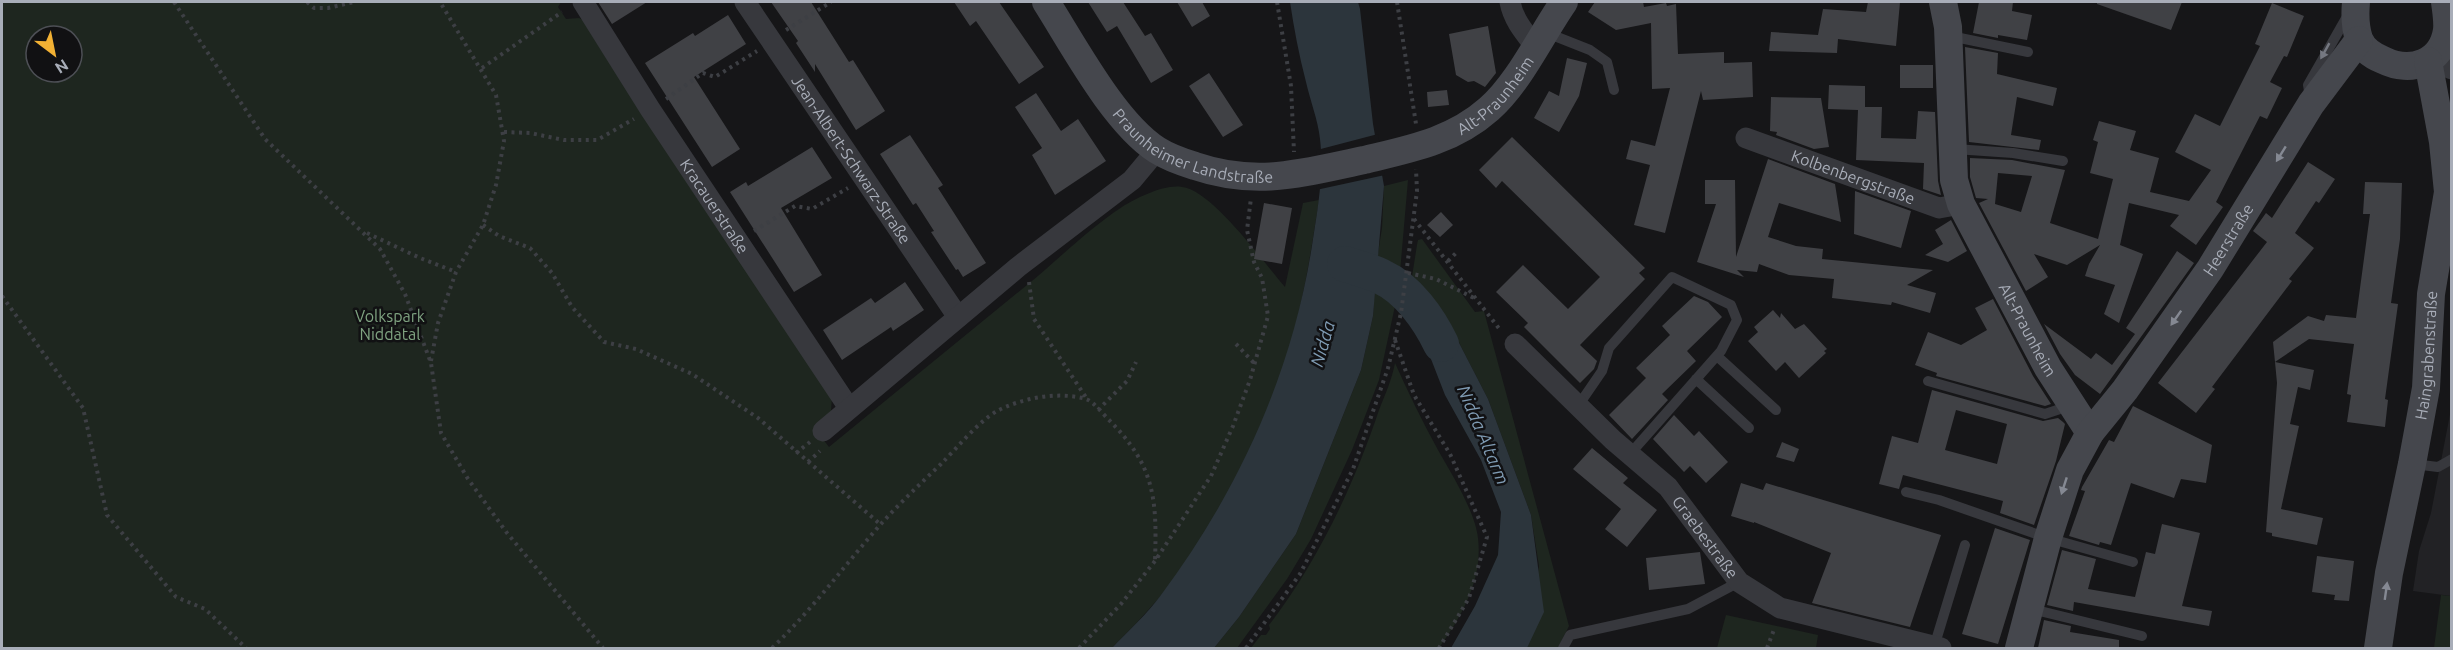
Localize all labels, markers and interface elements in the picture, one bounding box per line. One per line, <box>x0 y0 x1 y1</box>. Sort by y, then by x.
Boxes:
north arrow <box>24 24 84 84</box>
one-way arrow <box>2320 43 2330 60</box>
street label: Alt-Praunheim <box>1454 53 1537 138</box>
text: N <box>52 56 72 78</box>
street label: Jean-Albert-Schwarz-Straße <box>788 72 915 247</box>
street label: Praunheimer Landstraße <box>1110 105 1273 186</box>
street label: Kolbenbergstraße <box>1789 146 1917 207</box>
one-way arrow <box>2275 146 2286 162</box>
street label: Kracauerstraße <box>677 156 753 257</box>
street label: Heerstraße <box>2199 200 2257 279</box>
street label: Alt-Praunheim <box>1996 280 2060 380</box>
street label: Haingrabenstraße <box>2411 290 2440 421</box>
park label: Volkspark Niddatal <box>355 307 425 343</box>
one-way arrow <box>2170 310 2182 326</box>
water label: Nidda <box>1306 318 1338 369</box>
water label: Nidda Altarm <box>1454 382 1514 487</box>
one-way arrow <box>2059 477 2069 495</box>
street label: Graebestraße <box>1669 492 1742 582</box>
one-way arrow <box>2382 581 2391 600</box>

